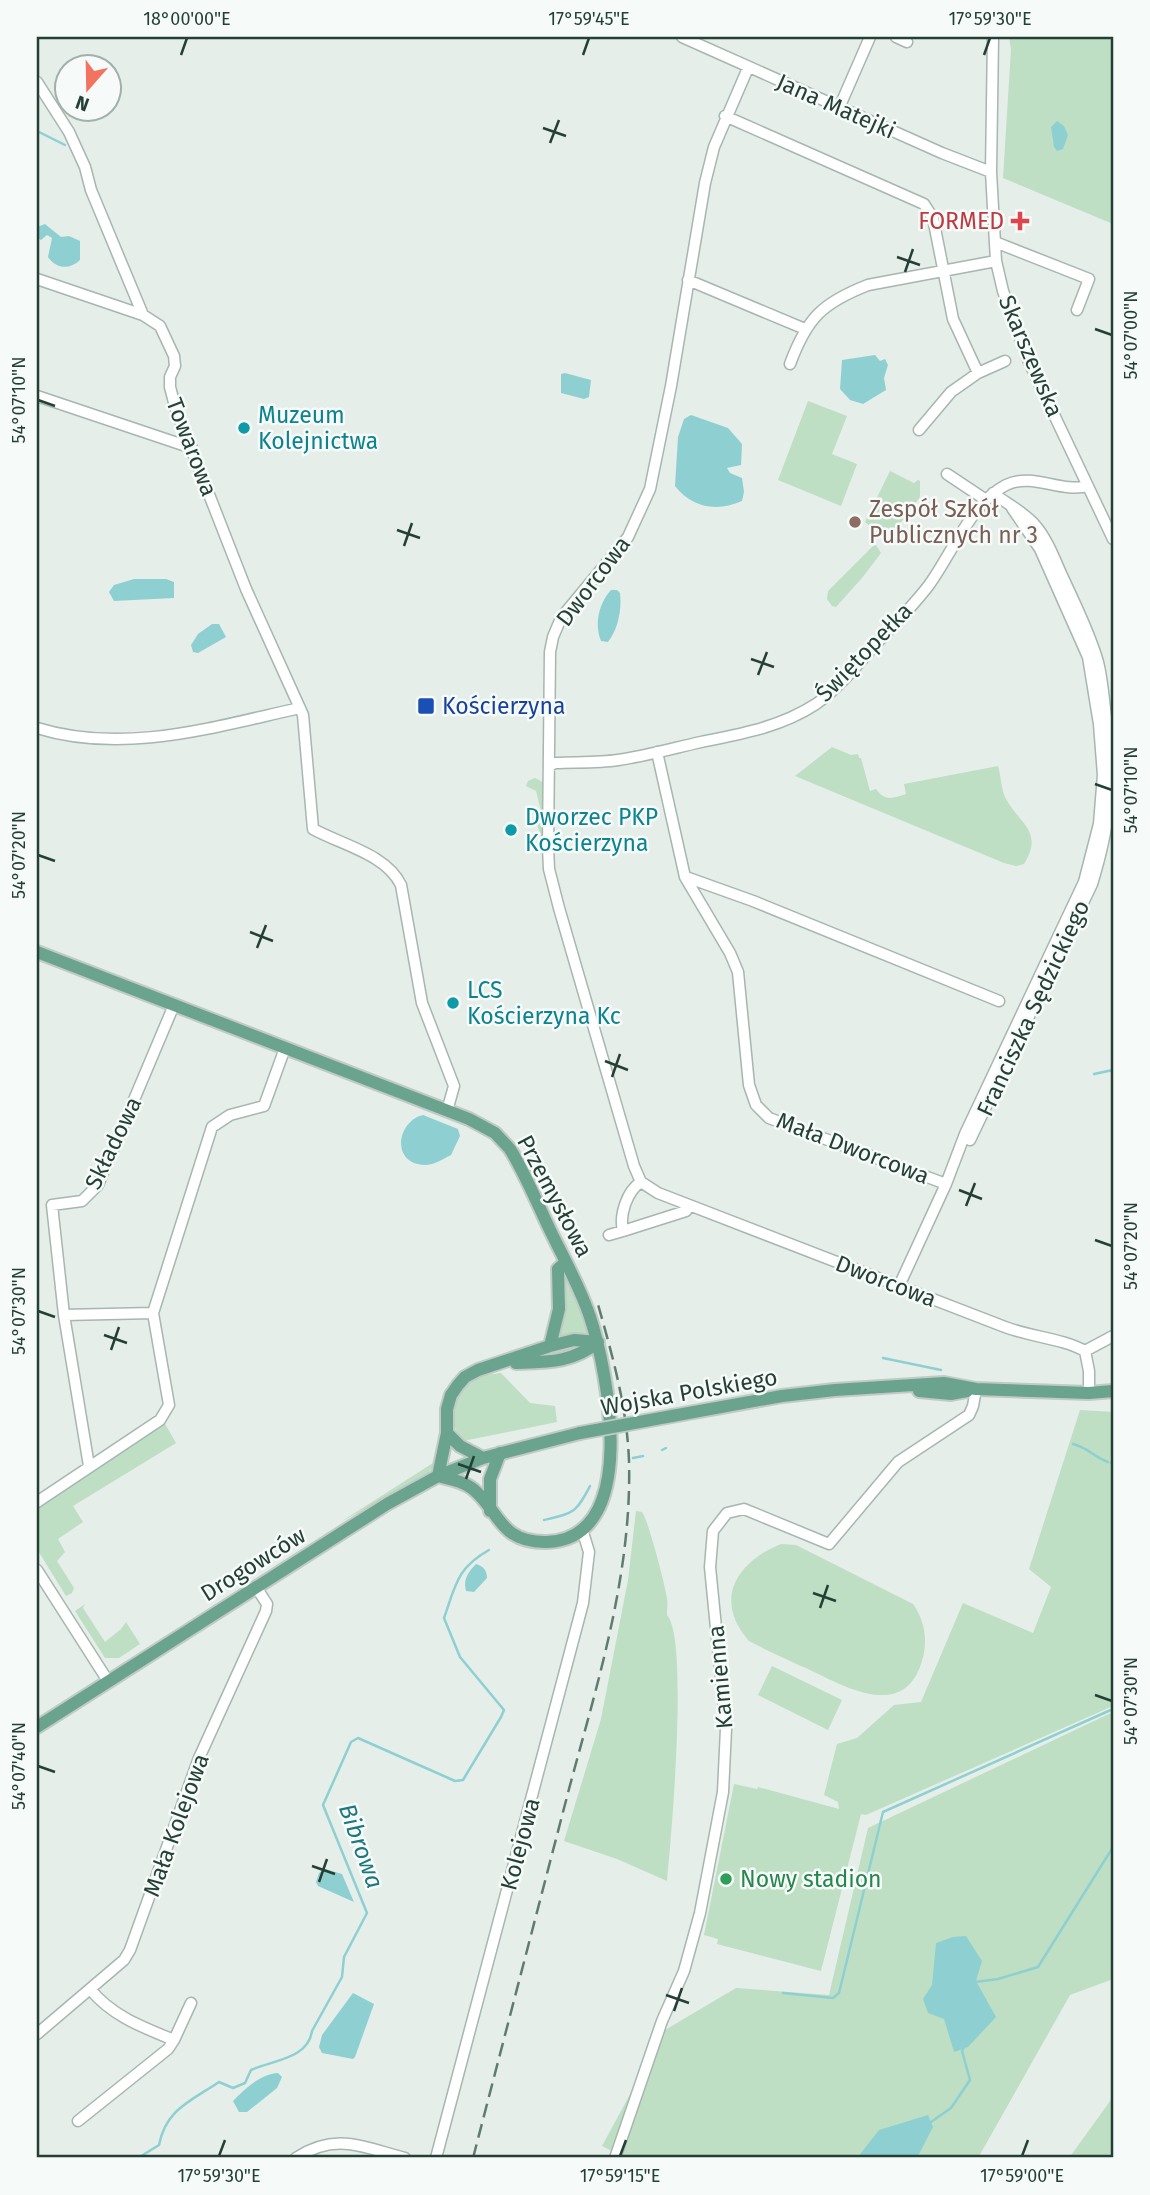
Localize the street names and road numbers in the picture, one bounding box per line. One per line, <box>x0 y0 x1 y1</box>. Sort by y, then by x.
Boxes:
street label: Jana Matejki <box>772 67 900 145</box>
street label: Skarszewska <box>993 291 1069 421</box>
street label: Towarowa <box>160 394 224 500</box>
street label: Dworcowa <box>550 530 636 632</box>
street label: Świętopełka <box>809 596 918 707</box>
street label: Franciszka Sędzickiego <box>971 896 1095 1120</box>
street label: Składowa <box>79 1092 147 1194</box>
street label: Mała Dworcowa <box>773 1106 933 1190</box>
street label: Przemysłowa <box>511 1130 599 1262</box>
street label: Dworcowa <box>832 1249 940 1313</box>
street label: Wojska Polskiego <box>599 1363 779 1421</box>
street label: Drogowców <box>195 1520 311 1607</box>
street label: Kamienna <box>702 1624 738 1730</box>
street label: Mała Kolejowa <box>137 1750 215 1900</box>
street label: Kolejowa <box>494 1795 546 1893</box>

